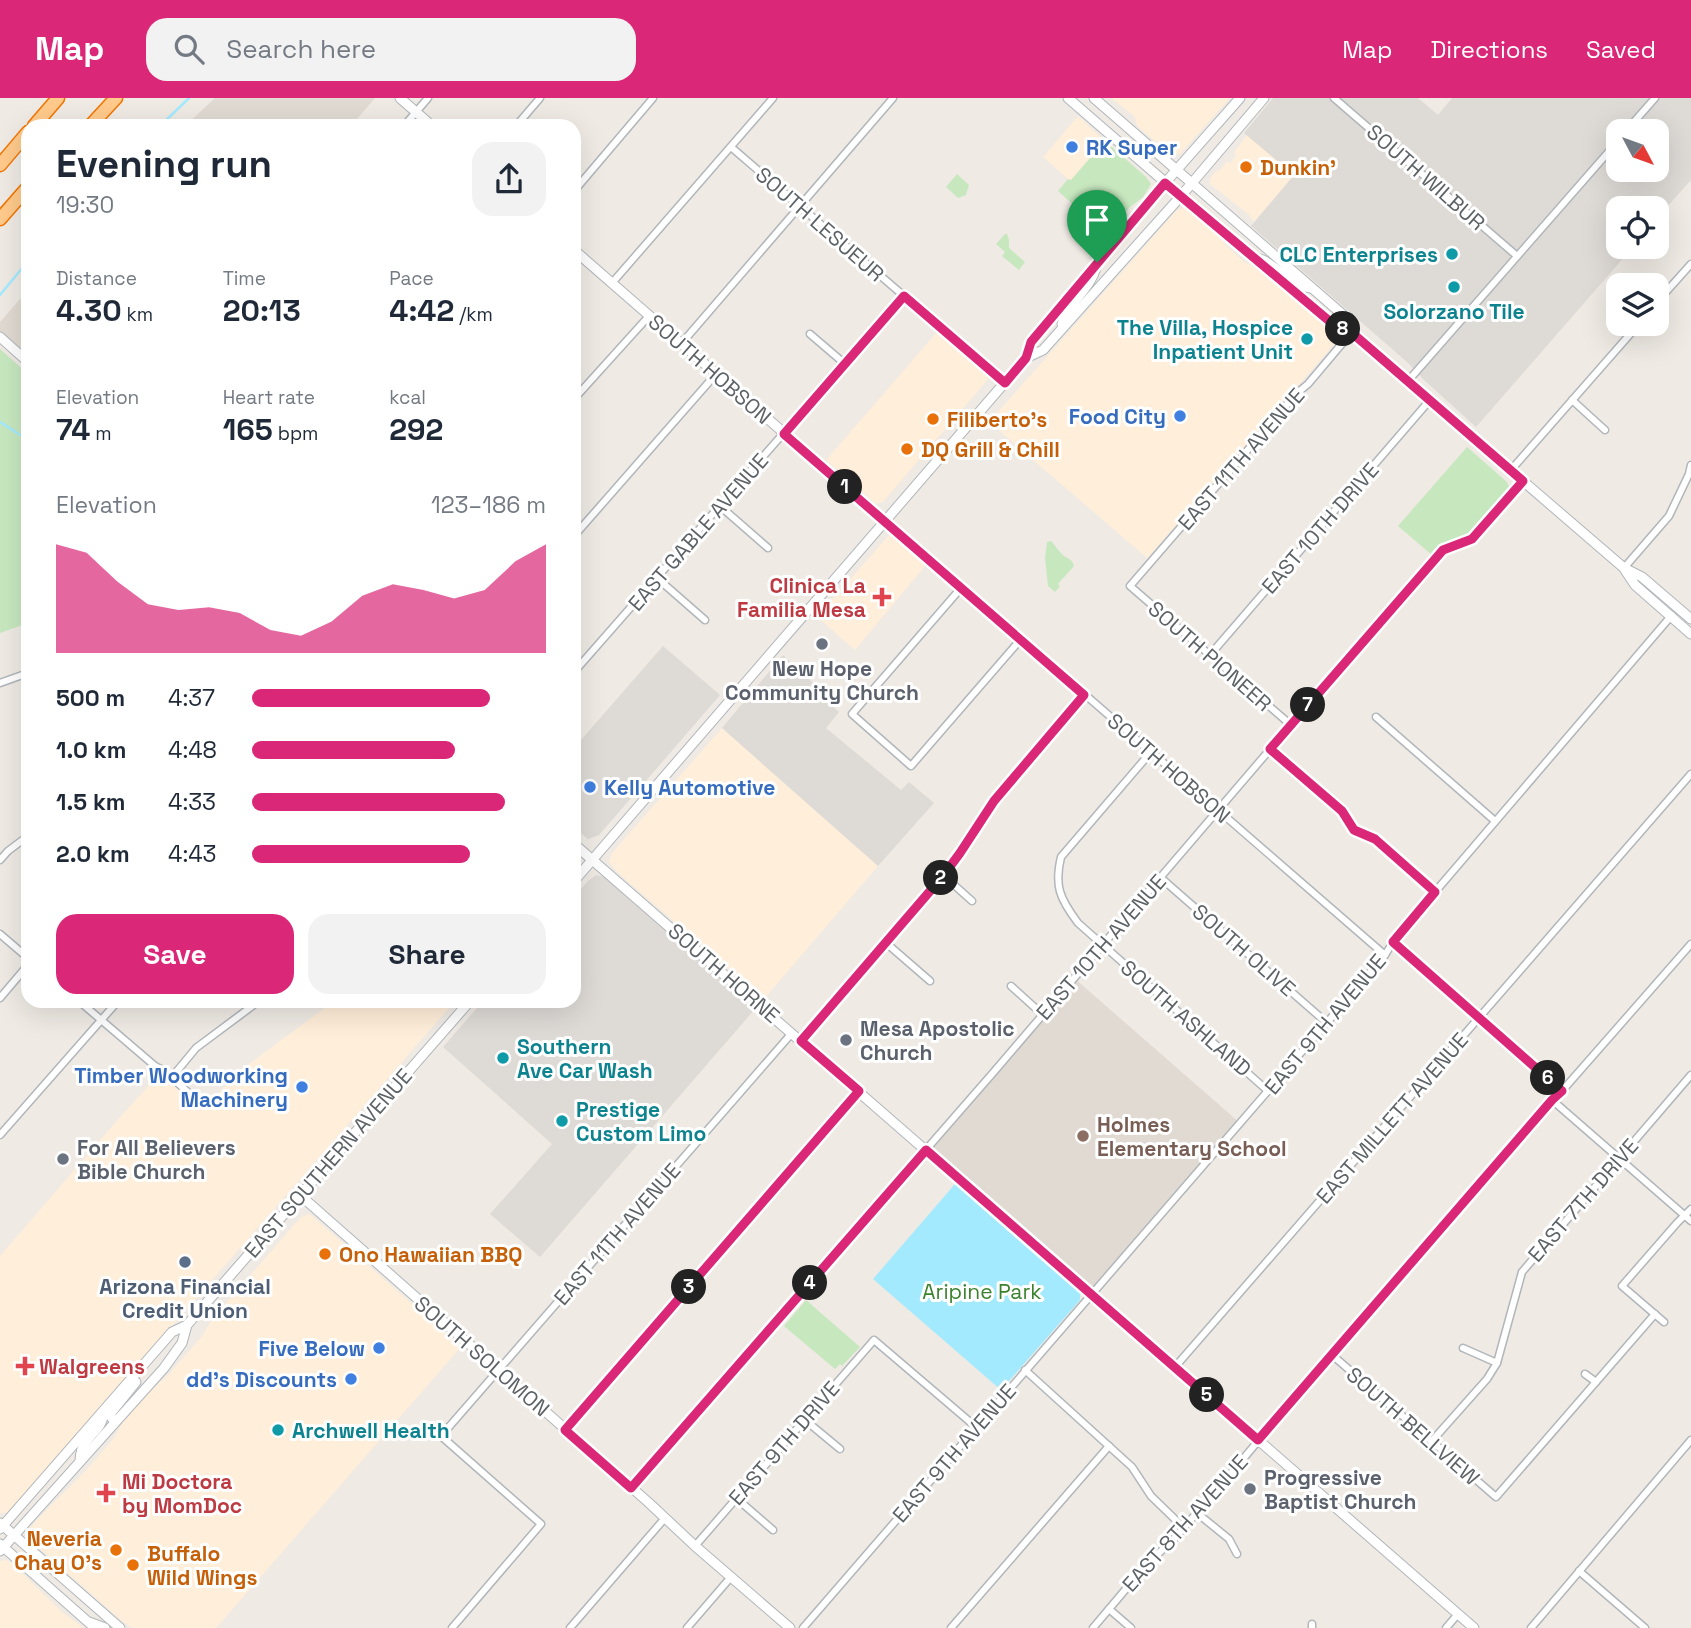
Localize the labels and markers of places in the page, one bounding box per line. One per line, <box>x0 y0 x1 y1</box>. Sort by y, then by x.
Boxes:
place label: RK Super <box>1086 134 1177 161</box>
marker: RK Super <box>1064 139 1080 155</box>
place label: Dunkin' <box>1260 154 1336 181</box>
marker: Dunkin' <box>1238 159 1254 175</box>
pin <box>1067 190 1127 262</box>
place label: CLC Enterprises <box>1279 241 1438 268</box>
marker: CLC Enterprises <box>1444 246 1460 262</box>
marker: Solorzano Tile <box>1446 279 1462 295</box>
place label: Solorzano Tile <box>1383 298 1525 325</box>
pin: 8 <box>1326 312 1360 346</box>
place label: The Villa, Hospice Inpatient Unit <box>1117 314 1293 365</box>
marker: The Villa, Hospice Inpatient Unit <box>1299 331 1315 347</box>
place label: Food City <box>1069 403 1166 430</box>
place label: Filiberto's <box>947 406 1047 433</box>
marker: Food City <box>1172 408 1188 424</box>
marker: Filiberto's <box>925 411 941 427</box>
place label: DQ Grill & Chill <box>921 436 1060 463</box>
marker: DQ Grill & Chill <box>899 441 915 457</box>
pin: 1 <box>828 470 862 504</box>
place label: Clinica La Familia Mesa <box>737 572 866 623</box>
marker: Clinica La Familia Mesa <box>872 587 892 607</box>
marker: New Hope Community Church <box>814 636 830 652</box>
place label: New Hope Community Church <box>725 655 919 706</box>
pin: 7 <box>1290 688 1326 722</box>
place label: Kelly Automotive <box>604 774 775 801</box>
marker: Kelly Automotive <box>582 779 598 795</box>
pin: 2 <box>923 860 958 896</box>
place label: Mesa Apostolic Church <box>860 1015 1015 1066</box>
marker: Mesa Apostolic Church <box>838 1032 854 1048</box>
place label: Southern Ave Car Wash <box>517 1033 653 1084</box>
marker: Southern Ave Car Wash <box>495 1050 511 1066</box>
pin: 6 <box>1530 1060 1566 1096</box>
place label: Timber Woodworking Machinery <box>74 1062 288 1113</box>
marker: Timber Woodworking Machinery <box>294 1079 310 1095</box>
place label: Prestige Custom Limo <box>576 1096 706 1147</box>
place label: Holmes Elementary School <box>1097 1111 1287 1162</box>
marker: Prestige Custom Limo <box>554 1113 570 1129</box>
marker: Holmes Elementary School <box>1075 1128 1091 1144</box>
place label: For All Believers Bible Church <box>77 1134 236 1185</box>
marker: For All Believers Bible Church <box>55 1151 71 1167</box>
place label: Ono Hawaiian BBQ <box>339 1241 522 1268</box>
marker: Ono Hawaiian BBQ <box>317 1246 333 1262</box>
marker: Arizona Financial Credit Union <box>177 1254 193 1270</box>
pin: 4 <box>792 1266 828 1300</box>
pin: 3 <box>672 1270 706 1304</box>
place label: Arizona Financial Credit Union <box>99 1273 271 1324</box>
place label: Five Below <box>259 1335 365 1362</box>
marker: Five Below <box>371 1340 387 1356</box>
place label: Walgreens <box>39 1353 145 1380</box>
marker: Walgreens <box>17 1358 33 1374</box>
place label: dd's Discounts <box>186 1366 337 1393</box>
marker: dd's Discounts <box>343 1371 359 1387</box>
pin: 5 <box>1190 1378 1224 1412</box>
place label: Archwell Health <box>292 1417 450 1444</box>
marker: Archwell Health <box>270 1422 286 1438</box>
place label: Progressive Baptist Church <box>1264 1464 1416 1515</box>
place label: Mi Doctora by MomDoc <box>122 1468 242 1519</box>
marker: Progressive Baptist Church <box>1242 1481 1258 1497</box>
marker: Mi Doctora by MomDoc <box>96 1483 116 1503</box>
place label: Neveria Chay O's <box>14 1525 102 1576</box>
place label: Buffalo Wild Wings <box>147 1540 257 1591</box>
marker: Neveria Chay O's <box>108 1542 124 1558</box>
marker: Buffalo Wild Wings <box>125 1557 141 1573</box>

